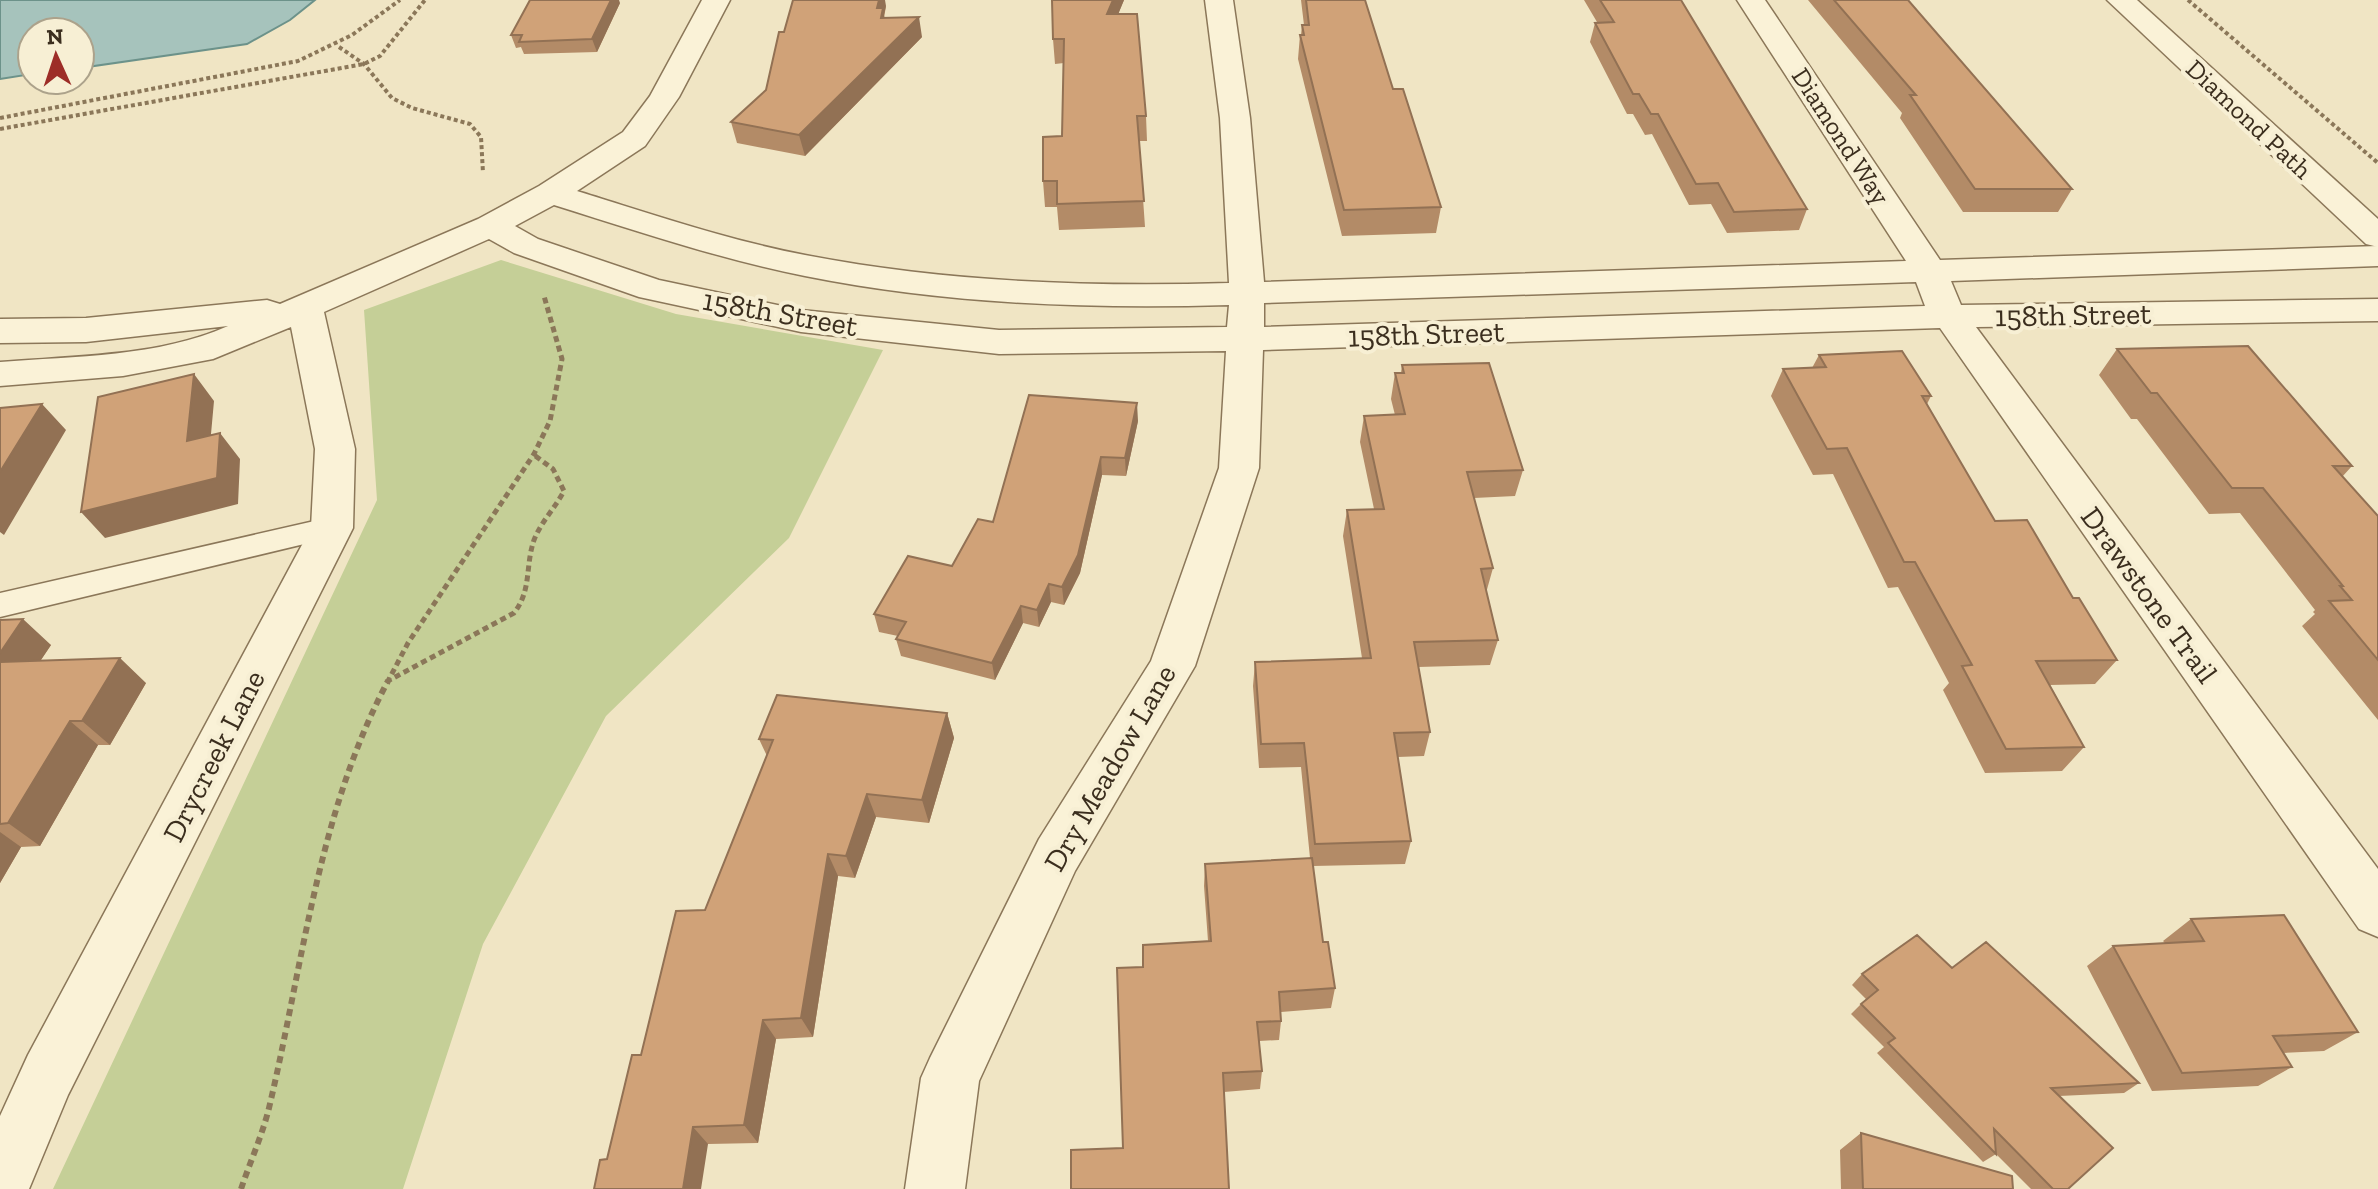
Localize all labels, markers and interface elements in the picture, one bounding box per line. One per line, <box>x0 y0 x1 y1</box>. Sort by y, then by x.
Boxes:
north arrow <box>16 16 96 96</box>
text: N <box>46 23 64 50</box>
street label: Diamond Path <box>2179 53 2319 186</box>
street label: Diamond Way <box>1785 62 1897 211</box>
street label: 158th Street <box>700 282 860 344</box>
street label: 158th Street <box>1994 296 2152 334</box>
street label: 158th Street <box>1347 313 1505 355</box>
street label: Drawstone Trail <box>2073 500 2225 690</box>
street label: Dry Meadow Lane <box>1036 658 1184 878</box>
street label: Drycreek Lane <box>155 664 273 848</box>

